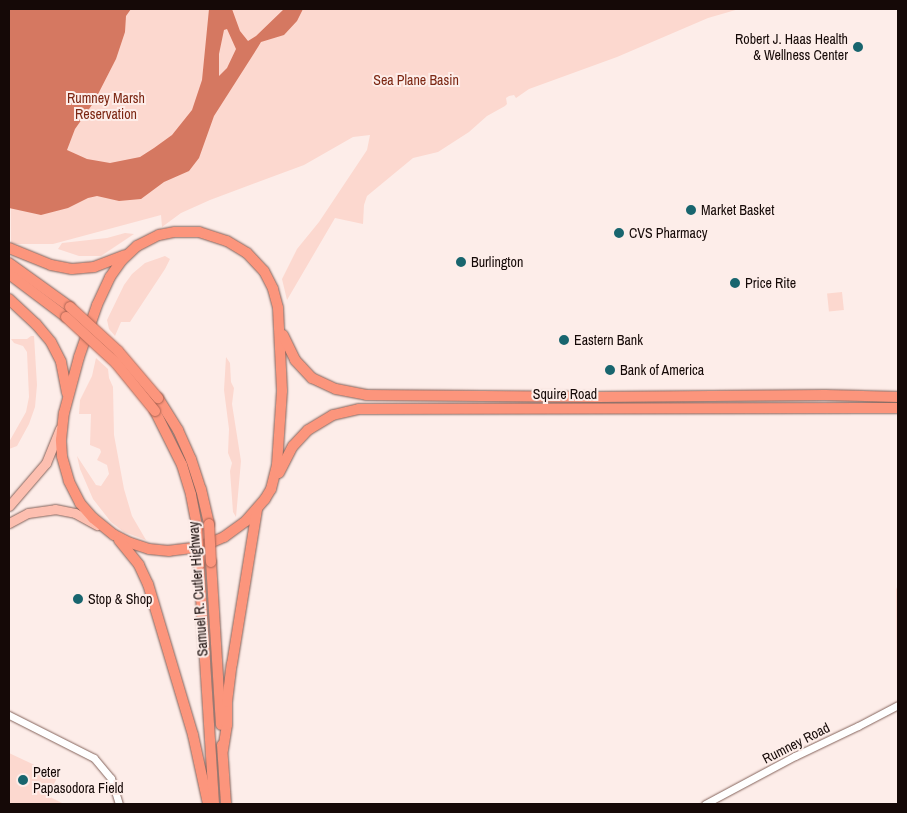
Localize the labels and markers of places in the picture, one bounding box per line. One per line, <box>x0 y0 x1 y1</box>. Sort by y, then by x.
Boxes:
place label: Robert J. Haas Health & Wellness Center <box>735 31 848 64</box>
marker: Robert J. Haas Health & Wellness Center <box>852 41 864 53</box>
place label: Market Basket <box>701 202 774 218</box>
marker: Market Basket <box>685 204 697 216</box>
place label: CVS Pharmacy <box>629 225 707 241</box>
marker: CVS Pharmacy <box>613 227 625 239</box>
place label: Burlington <box>471 254 523 270</box>
marker: Burlington <box>455 256 467 268</box>
place label: Price Rite <box>745 275 796 291</box>
marker: Price Rite <box>729 277 741 289</box>
place label: Eastern Bank <box>574 332 643 348</box>
marker: Eastern Bank <box>558 334 570 346</box>
place label: Bank of America <box>620 362 705 378</box>
marker: Bank of America <box>604 364 616 376</box>
place label: Stop & Shop <box>88 591 152 607</box>
marker: Stop & Shop <box>72 593 84 605</box>
place label: Peter Papasodora Field <box>33 764 124 796</box>
marker: Peter Papasodora Field <box>17 774 29 786</box>

